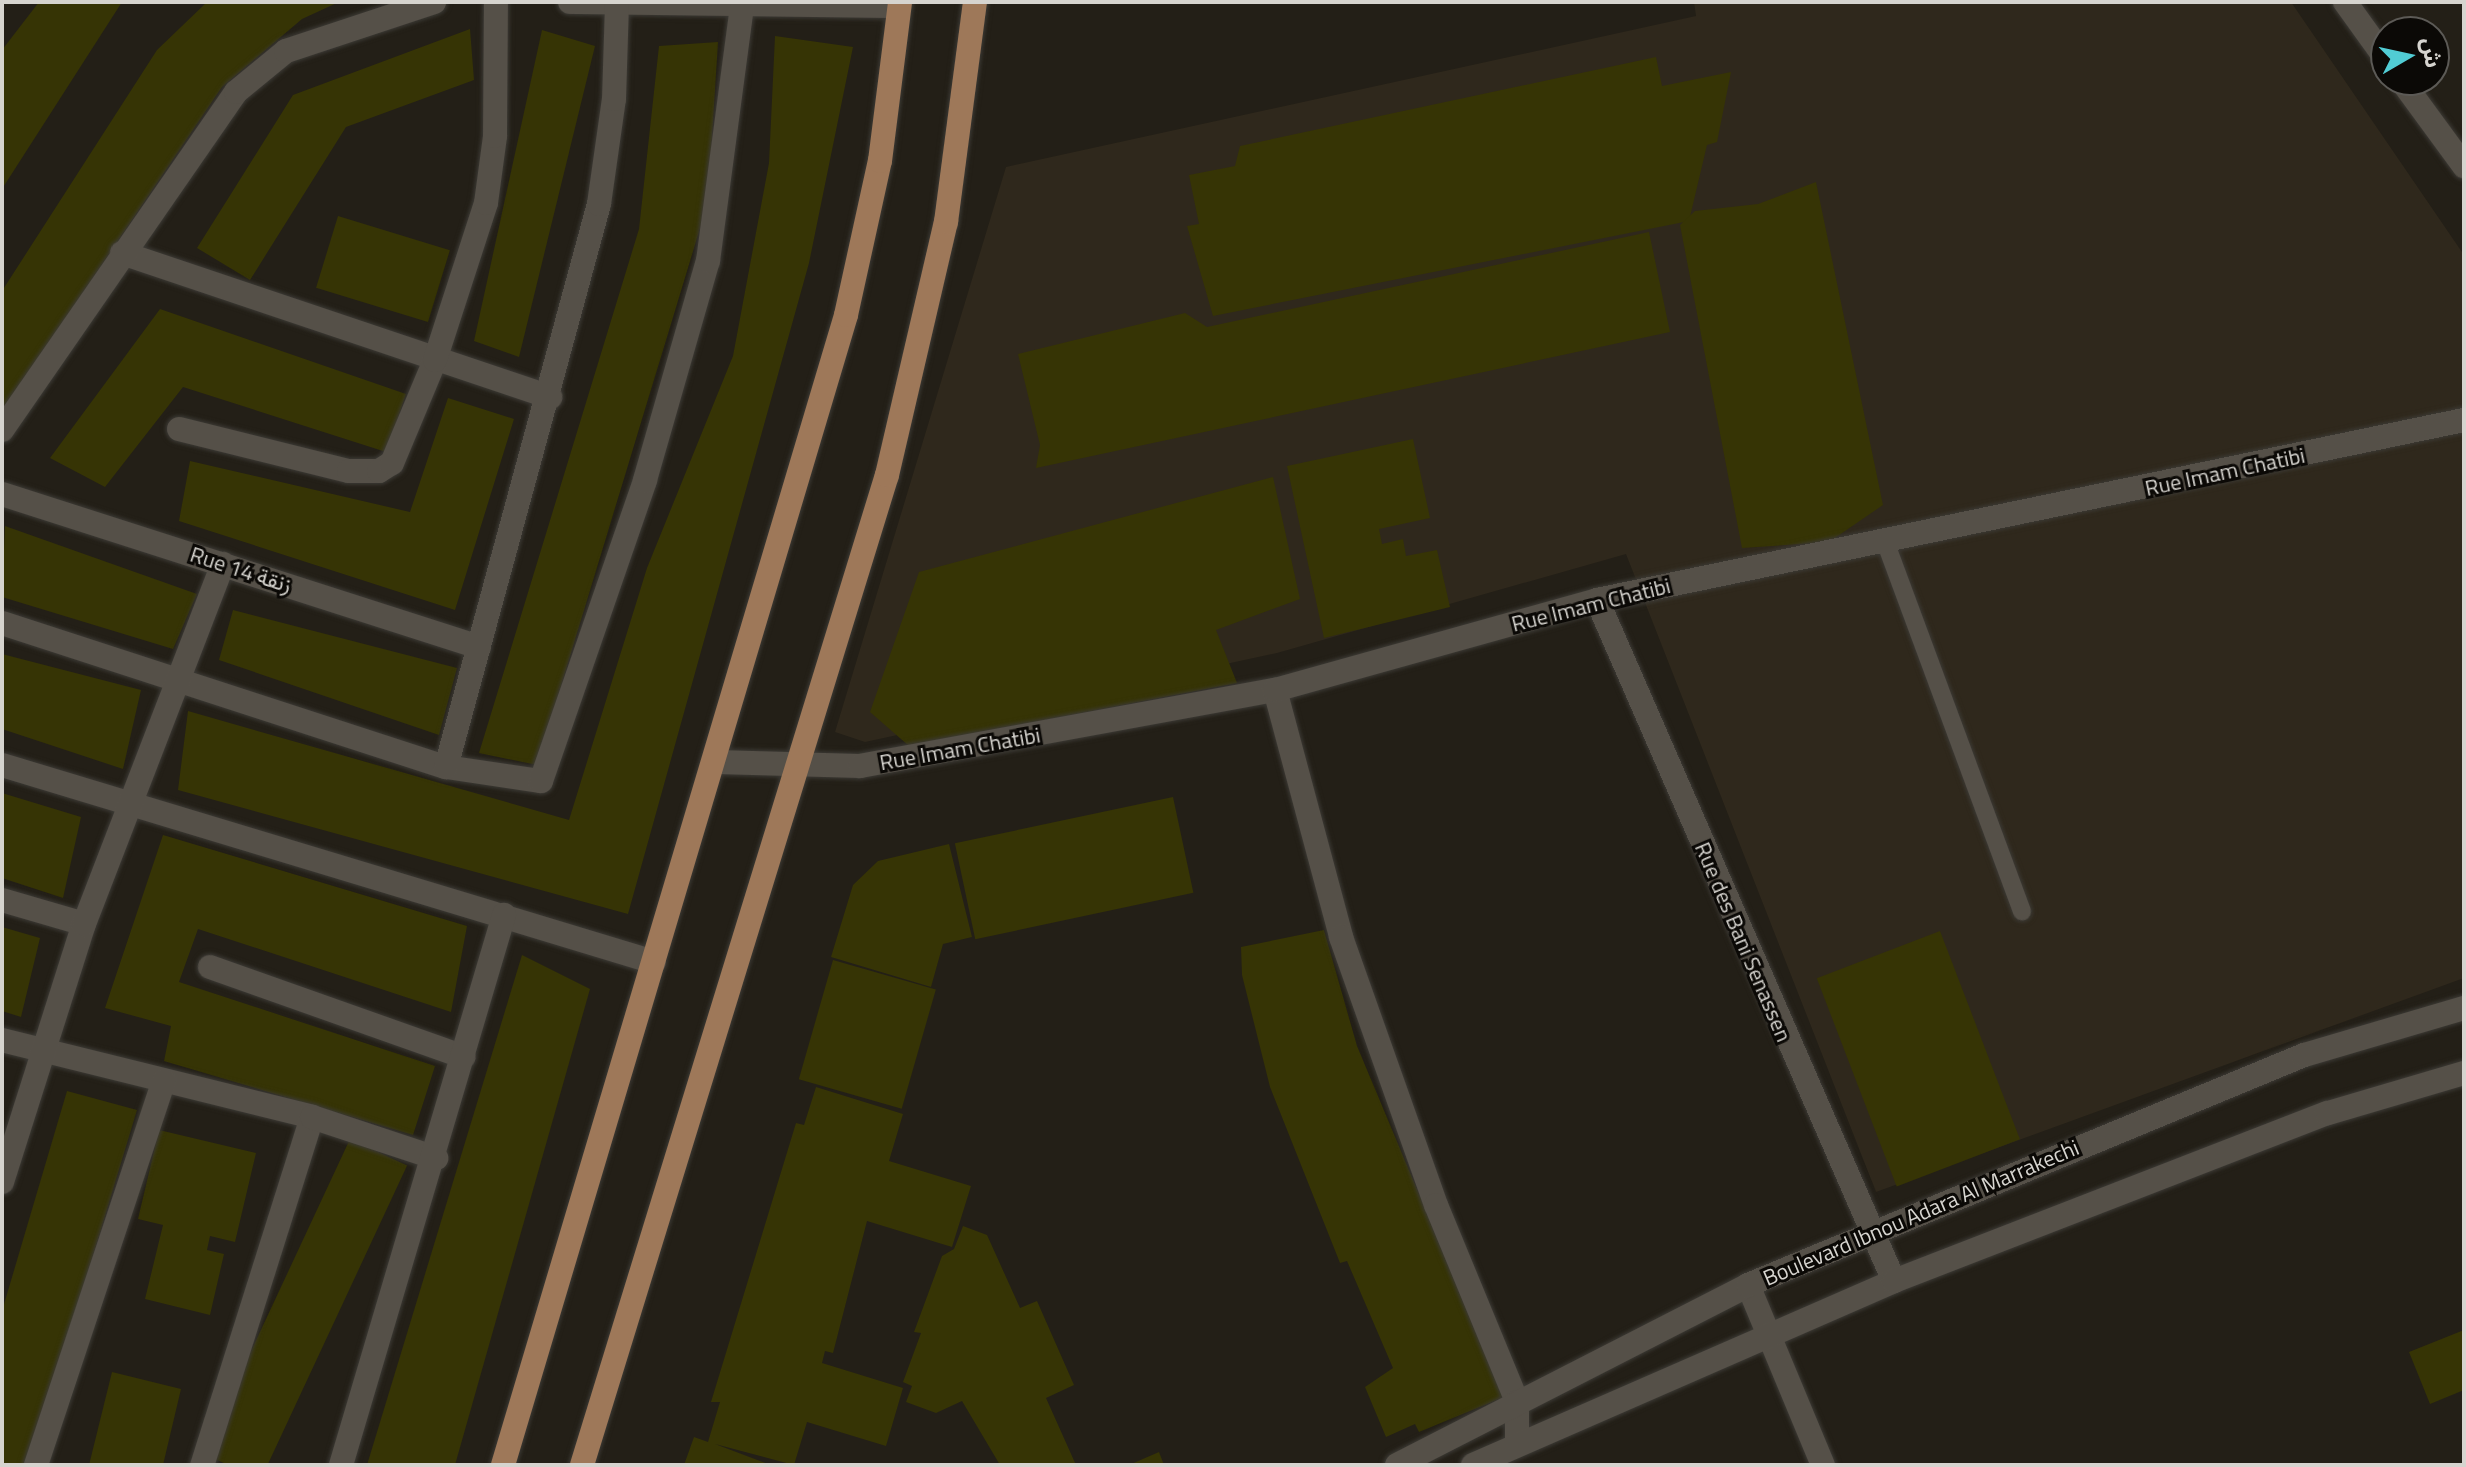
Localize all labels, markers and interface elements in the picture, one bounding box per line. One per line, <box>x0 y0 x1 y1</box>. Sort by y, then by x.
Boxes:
north arrow <box>2370 16 2450 96</box>
text: ش <box>2413 35 2451 70</box>
street label: Rue Imam Chatibi <box>2143 442 2307 502</box>
street label: Rue 14 زنقة <box>187 541 295 599</box>
street label: Rue Imam Chatibi <box>1509 572 1673 638</box>
street label: Rue Imam Chatibi <box>877 722 1043 776</box>
street label: Rue des Bani Senassen <box>1689 838 1797 1046</box>
street label: Boulevard Ibnou Adara Al Marrakechi <box>1759 1134 2083 1292</box>

